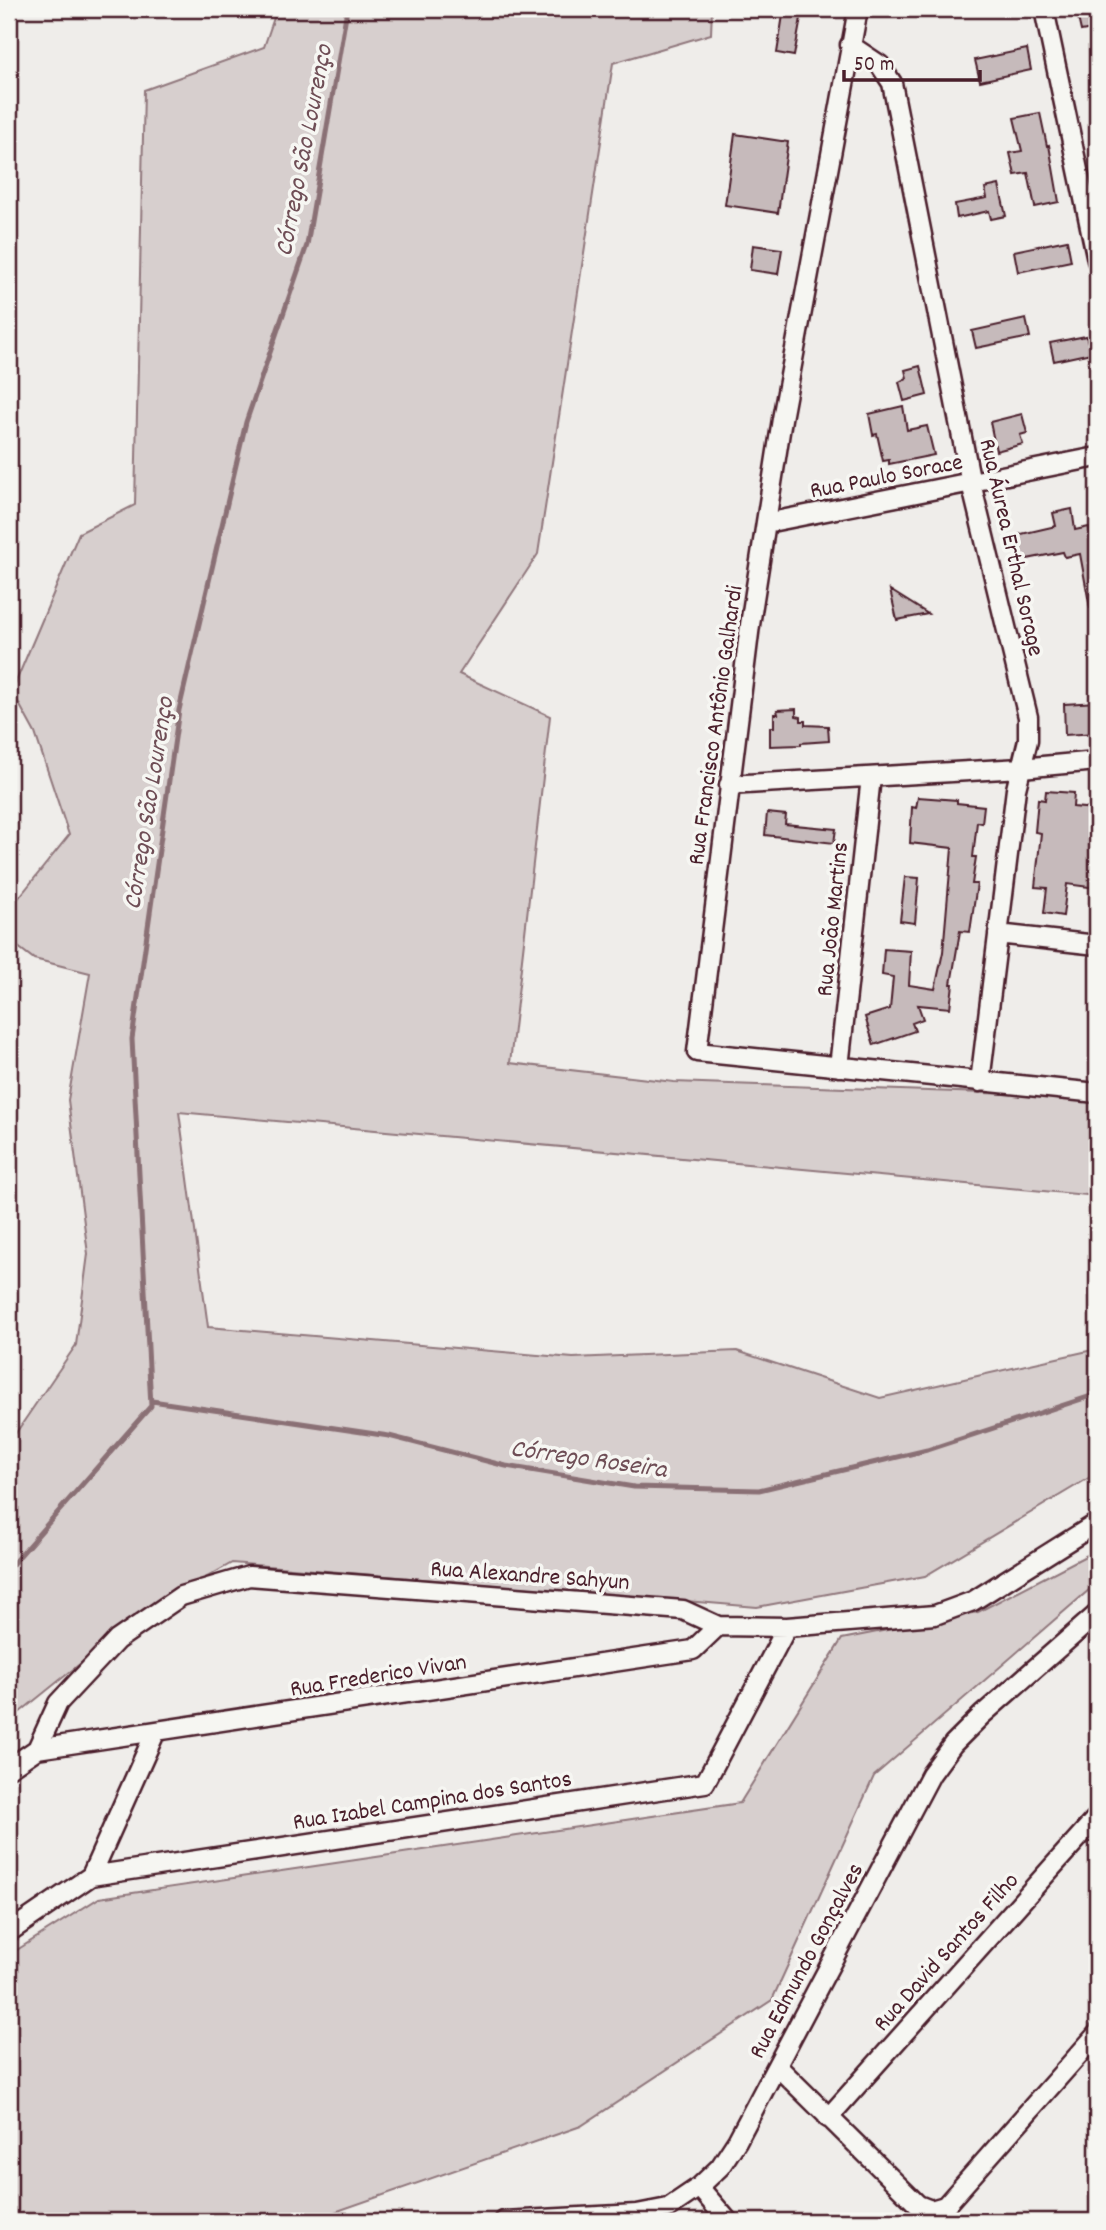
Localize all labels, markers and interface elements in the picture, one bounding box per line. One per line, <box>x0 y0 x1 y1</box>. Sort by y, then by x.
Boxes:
scale bar <box>844 38 980 82</box>
water label: Córrego São Lourenço <box>267 40 344 260</box>
text: 50 m <box>854 51 894 81</box>
street label: Rua Áurea Erthal Sorage <box>969 436 1052 660</box>
street label: Rua Paulo Sorace <box>807 446 966 509</box>
street label: Rua Francisco Antônio Galhardi <box>681 583 753 867</box>
water label: Córrego São Lourenço <box>115 693 186 912</box>
street label: Rua João Martins <box>809 840 859 998</box>
water label: Córrego Roseira <box>508 1431 671 1490</box>
street label: Rua Alexandre Sahyun <box>429 1553 631 1601</box>
street label: Rua Frederico Vivan <box>288 1646 469 1708</box>
street label: Rua Izabel Campina dos Santos <box>291 1763 574 1841</box>
street label: Rua Edmundo Gonçalves <box>742 1857 874 2065</box>
street label: Rua David Santos Filho <box>866 1866 1028 2040</box>

